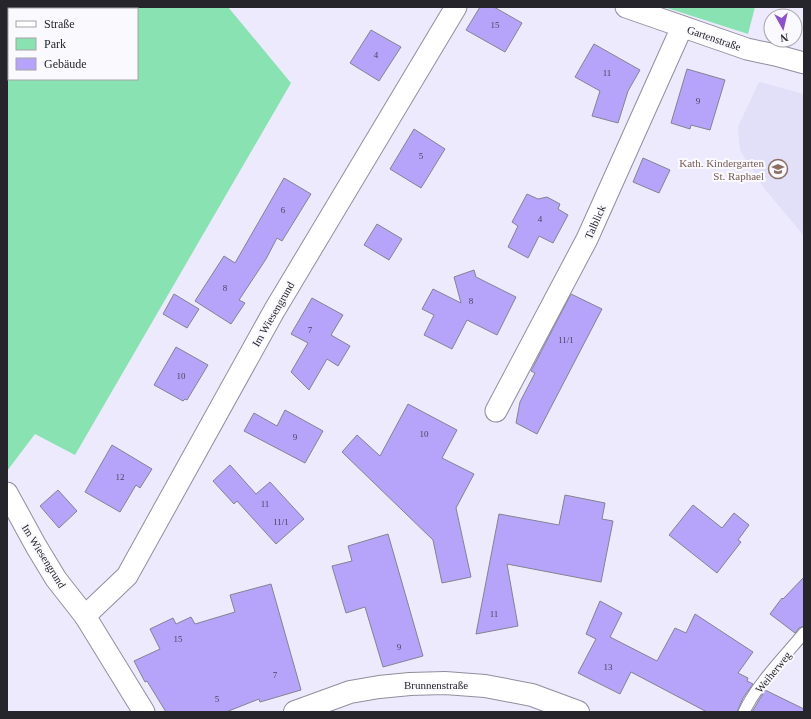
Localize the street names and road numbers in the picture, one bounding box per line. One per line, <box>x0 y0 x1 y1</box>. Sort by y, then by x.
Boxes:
street label: Gartenstraße <box>685 23 743 53</box>
street label: Talblick <box>582 203 608 241</box>
street label: Im Wiesengrund <box>250 279 297 349</box>
street label: Im Wiesengrund <box>20 522 69 591</box>
street label: Weiherweg <box>753 648 794 695</box>
street label: Brunnenstraße <box>404 679 468 691</box>

